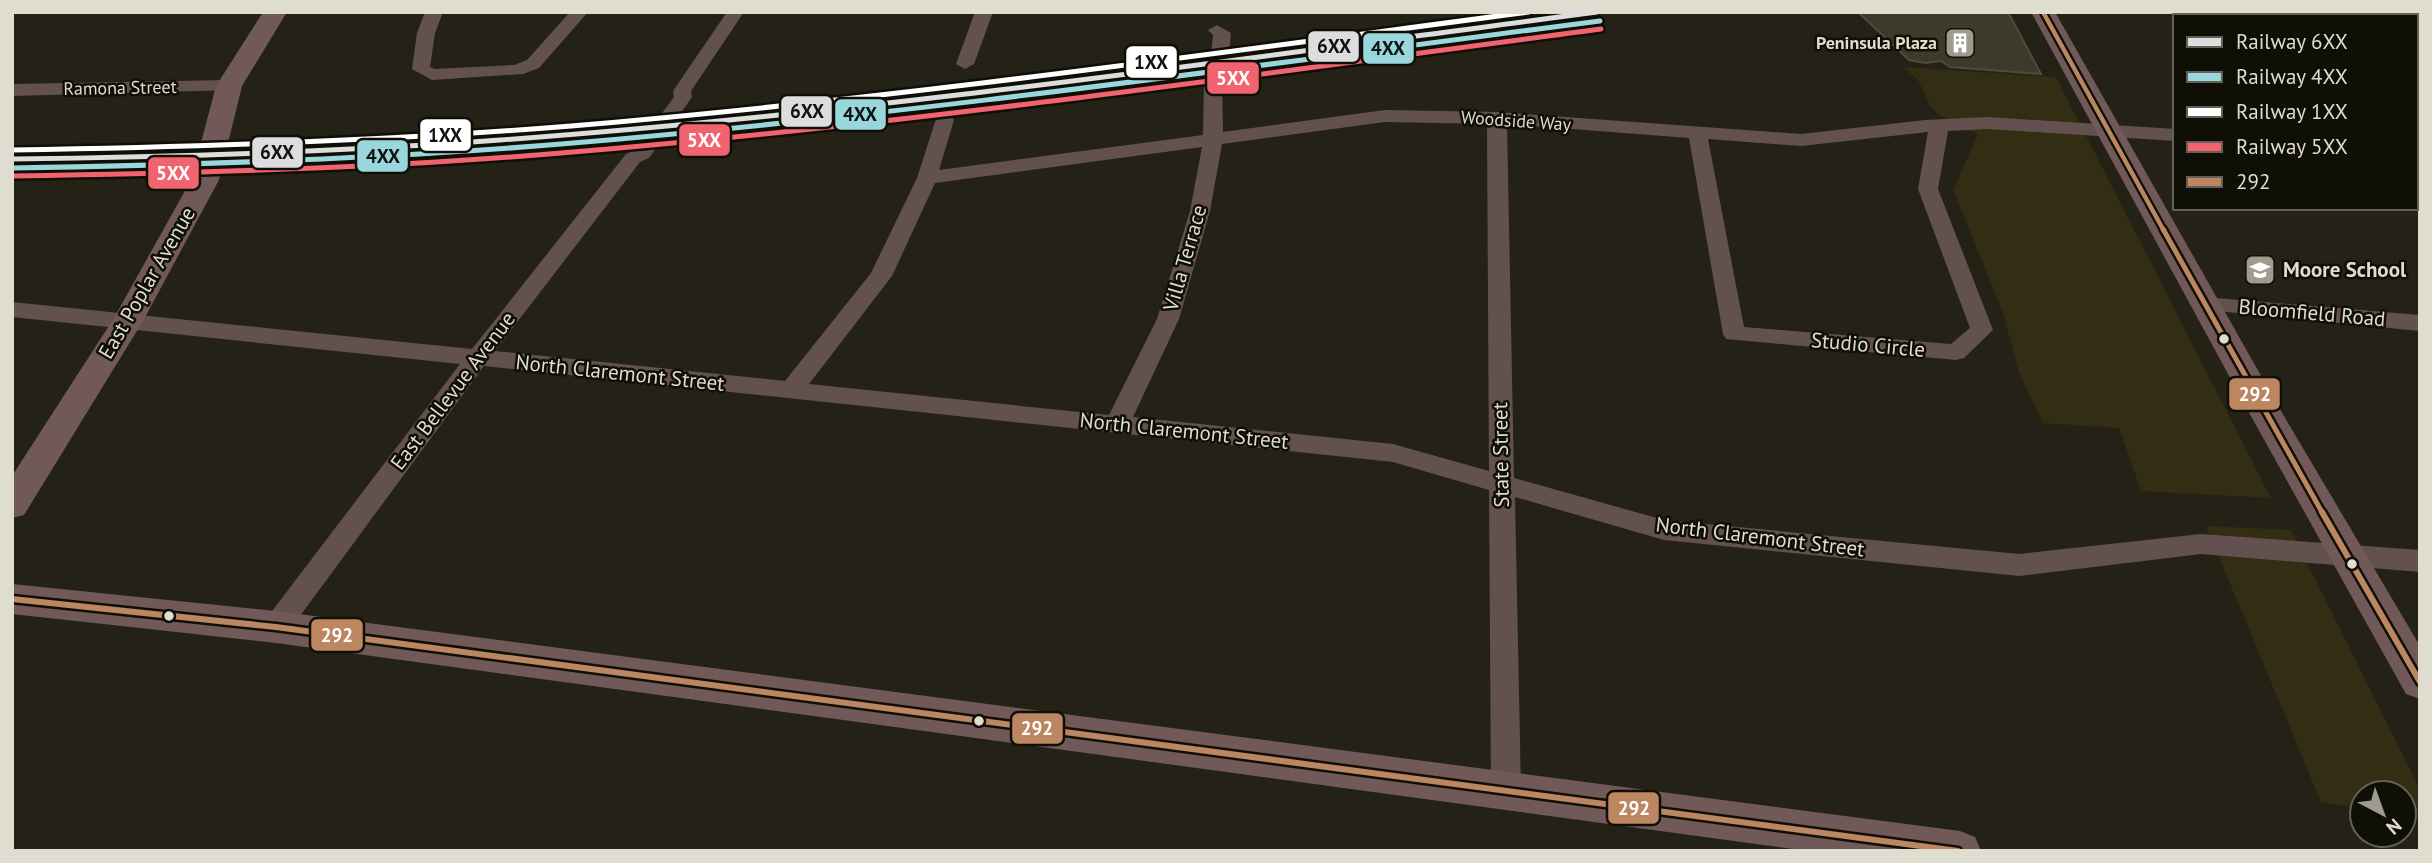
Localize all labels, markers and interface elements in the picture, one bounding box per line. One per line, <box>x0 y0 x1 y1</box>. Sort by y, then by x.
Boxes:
legend <box>2173 14 2418 210</box>
building icon: Peninsula Plaza <box>1943 26 1977 60</box>
text: Railway 6XX <box>2236 28 2348 55</box>
line badge: 6XX <box>1307 30 1360 63</box>
place label: Peninsula Plaza <box>1816 31 1937 54</box>
line badge: 4XX <box>1362 32 1415 65</box>
text: 6XX <box>1317 34 1351 58</box>
text: 4XX <box>1371 36 1405 60</box>
line badge: 1XX <box>1125 45 1178 79</box>
text: 1XX <box>1134 50 1168 74</box>
line badge: 5XX <box>1206 61 1260 95</box>
text: Railway 4XX <box>2236 63 2348 90</box>
text: 5XX <box>1216 66 1250 90</box>
street label: Ramona Street <box>63 75 177 100</box>
line badge: 6XX <box>780 95 833 128</box>
line badge: 4XX <box>834 98 887 131</box>
text: Railway 1XX <box>2236 98 2348 125</box>
text: 6XX <box>790 99 824 123</box>
text: 4XX <box>843 102 877 126</box>
street label: Woodside Way <box>1460 105 1572 136</box>
line badge: 1XX <box>419 118 472 152</box>
text: 1XX <box>428 123 462 147</box>
line badge: 5XX <box>678 123 731 157</box>
text: 5XX <box>687 128 721 152</box>
text: Railway 5XX <box>2236 133 2348 160</box>
line badge: 6XX <box>251 136 304 169</box>
line badge: 4XX <box>356 139 409 173</box>
text: 6XX <box>260 140 294 164</box>
text: 4XX <box>366 144 400 168</box>
line badge: 5XX <box>147 156 200 190</box>
text: 5XX <box>156 161 190 185</box>
text: 292 <box>2236 168 2270 195</box>
street label: East Poplar Avenue <box>92 202 201 364</box>
street label: Villa Terrace <box>1156 202 1213 315</box>
school or university icon: Moore School <box>2243 253 2277 287</box>
place label: Moore School <box>2283 256 2407 283</box>
street label: Bloomfield Road <box>2237 293 2387 332</box>
street label: East Bellevue Avenue <box>384 306 521 475</box>
street label: Studio Circle <box>1810 326 1926 363</box>
unlabelled marker <box>2217 332 2231 346</box>
street label: North Claremont Street <box>514 348 726 397</box>
line badge: 292 <box>2228 377 2281 411</box>
text: 292 <box>2239 382 2271 406</box>
street label: State Street <box>1486 402 1515 508</box>
street label: North Claremont Street <box>1078 406 1290 455</box>
street label: North Claremont Street <box>1654 510 1866 563</box>
unlabelled marker <box>2345 557 2359 571</box>
unlabelled marker <box>162 609 176 623</box>
line badge: 292 <box>310 618 364 652</box>
text: 292 <box>321 623 353 647</box>
line badge: 292 <box>1011 712 1064 745</box>
unlabelled marker <box>972 714 986 728</box>
text: 292 <box>1021 716 1053 740</box>
north arrow <box>2348 779 2418 849</box>
line badge: 292 <box>1607 791 1660 825</box>
text: 292 <box>1618 796 1650 820</box>
text: N <box>2382 814 2407 840</box>

